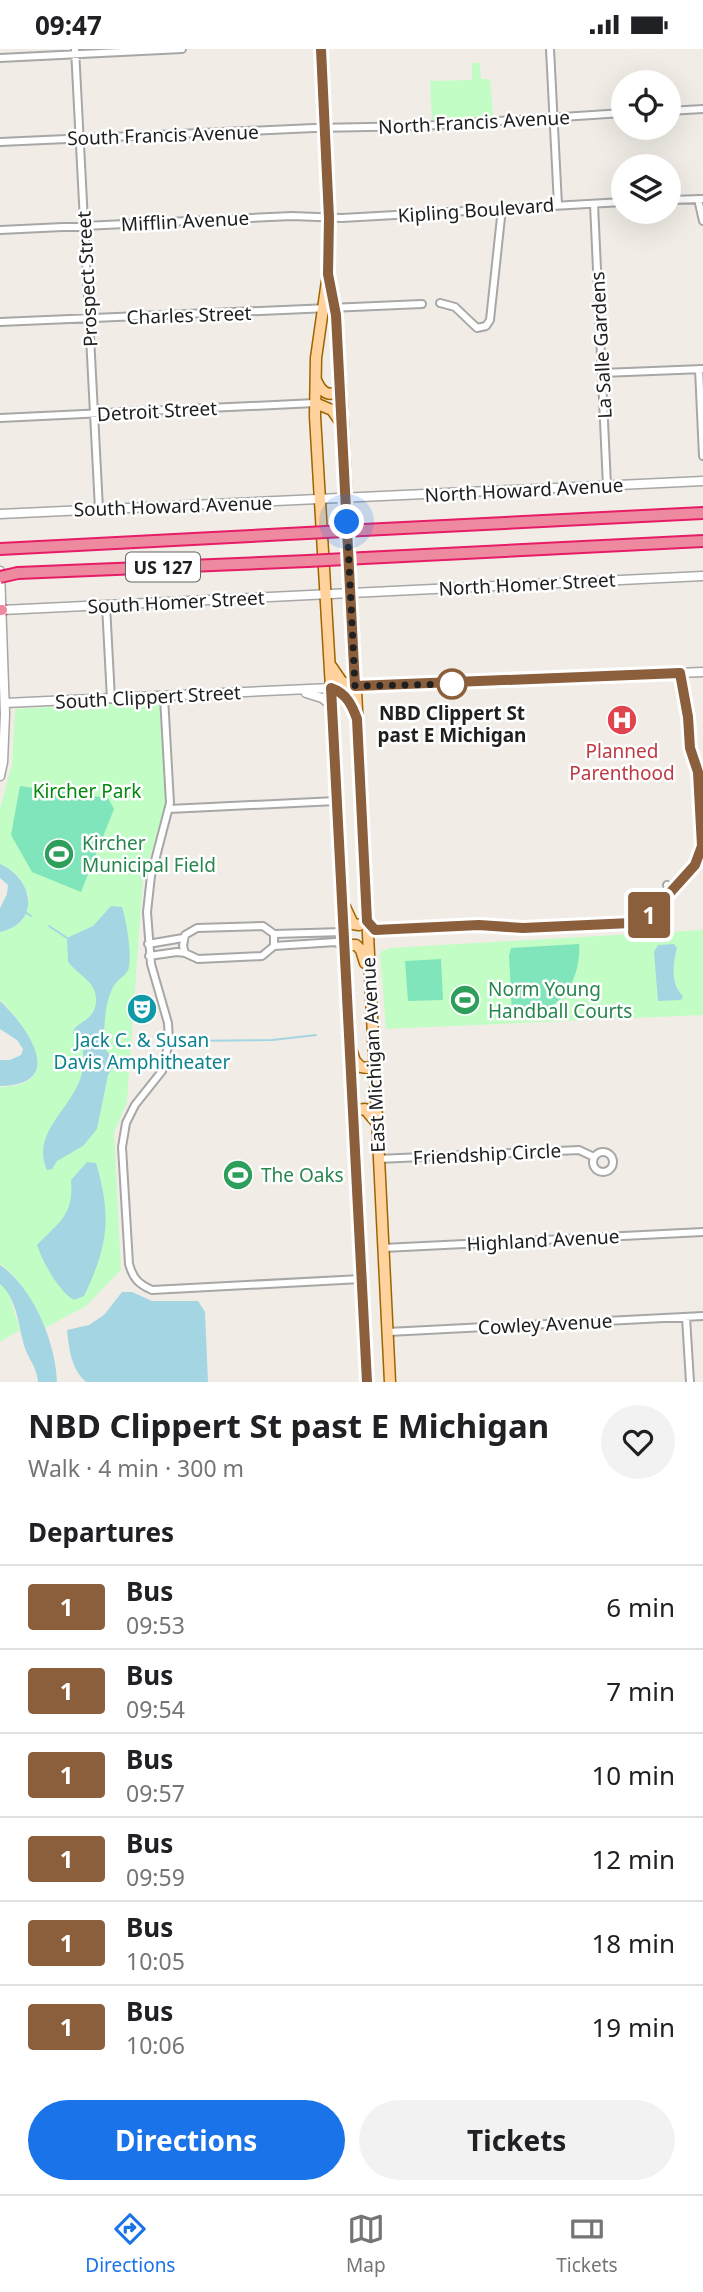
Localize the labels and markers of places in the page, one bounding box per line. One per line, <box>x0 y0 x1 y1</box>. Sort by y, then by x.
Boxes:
marker: NBD Clippert St past E Michigan <box>437 669 467 699</box>
place label: NBD Clippert St past E Michigan <box>378 700 526 748</box>
hospital icon: Planned Parenthood <box>605 703 639 737</box>
place label: Planned Parenthood <box>569 738 675 786</box>
place label: Kircher Municipal Field <box>82 830 216 878</box>
sports icon: Kircher Municipal Field <box>42 837 76 871</box>
place label: Norm Young Handball Courts <box>488 976 632 1024</box>
sports icon: Norm Young Handball Courts <box>448 983 482 1017</box>
theatre icon: Jack C. & Susan Davis Amphitheater <box>125 992 159 1026</box>
place label: Jack C. & Susan Davis Amphitheater <box>54 1027 231 1075</box>
sports icon: The Oaks <box>221 1158 255 1192</box>
place label: The Oaks <box>261 1162 344 1188</box>

